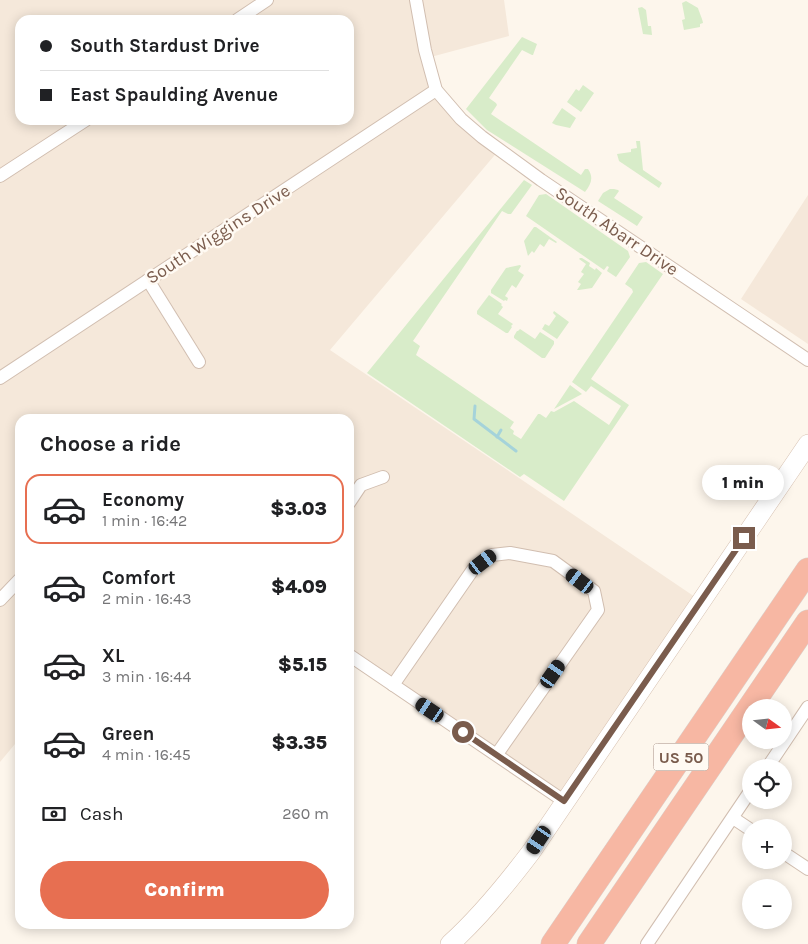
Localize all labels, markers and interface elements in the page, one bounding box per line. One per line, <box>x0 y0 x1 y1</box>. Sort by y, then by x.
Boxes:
text: South Stardust Drive <box>70 35 260 57</box>
text: East Spaulding Avenue <box>70 84 278 106</box>
street label: South Wiggins Drive <box>142 179 294 289</box>
street label: South Abarr Drive <box>551 182 683 280</box>
text: Choose a ride <box>40 431 181 457</box>
callout: 1 min <box>703 466 785 500</box>
text: 1 min <box>722 473 764 492</box>
icon: car <box>42 487 87 532</box>
text: Economy <box>102 489 184 511</box>
text: $3.03 <box>270 498 327 520</box>
text: 1 min · 16:42 <box>102 511 187 530</box>
route end <box>733 527 755 549</box>
car <box>466 547 499 577</box>
icon: car <box>42 565 87 610</box>
car <box>563 566 596 596</box>
text: Comfort <box>102 567 176 589</box>
text: $4.09 <box>271 576 327 598</box>
text: 2 min · 16:43 <box>102 589 191 608</box>
icon: car <box>42 643 87 688</box>
text: XL <box>102 645 124 667</box>
text: $5.15 <box>278 654 327 676</box>
car <box>538 657 567 691</box>
text: 3 min · 16:44 <box>102 667 191 686</box>
car <box>413 695 446 725</box>
north arrow <box>742 699 792 749</box>
map controls <box>742 699 792 929</box>
icon: car <box>42 721 87 766</box>
route start <box>452 721 474 743</box>
text: Green <box>102 723 154 745</box>
text: $3.35 <box>272 732 327 754</box>
road number: US 50 <box>654 744 708 770</box>
text: 4 min · 16:45 <box>102 745 191 764</box>
button: locate <box>742 759 792 809</box>
icon: cash <box>40 800 68 828</box>
text: Cash <box>80 803 124 825</box>
text: 260 m <box>282 804 329 823</box>
button: + <box>742 819 792 869</box>
car <box>524 823 553 857</box>
button: Confirm <box>40 861 329 919</box>
button: − <box>742 879 792 929</box>

